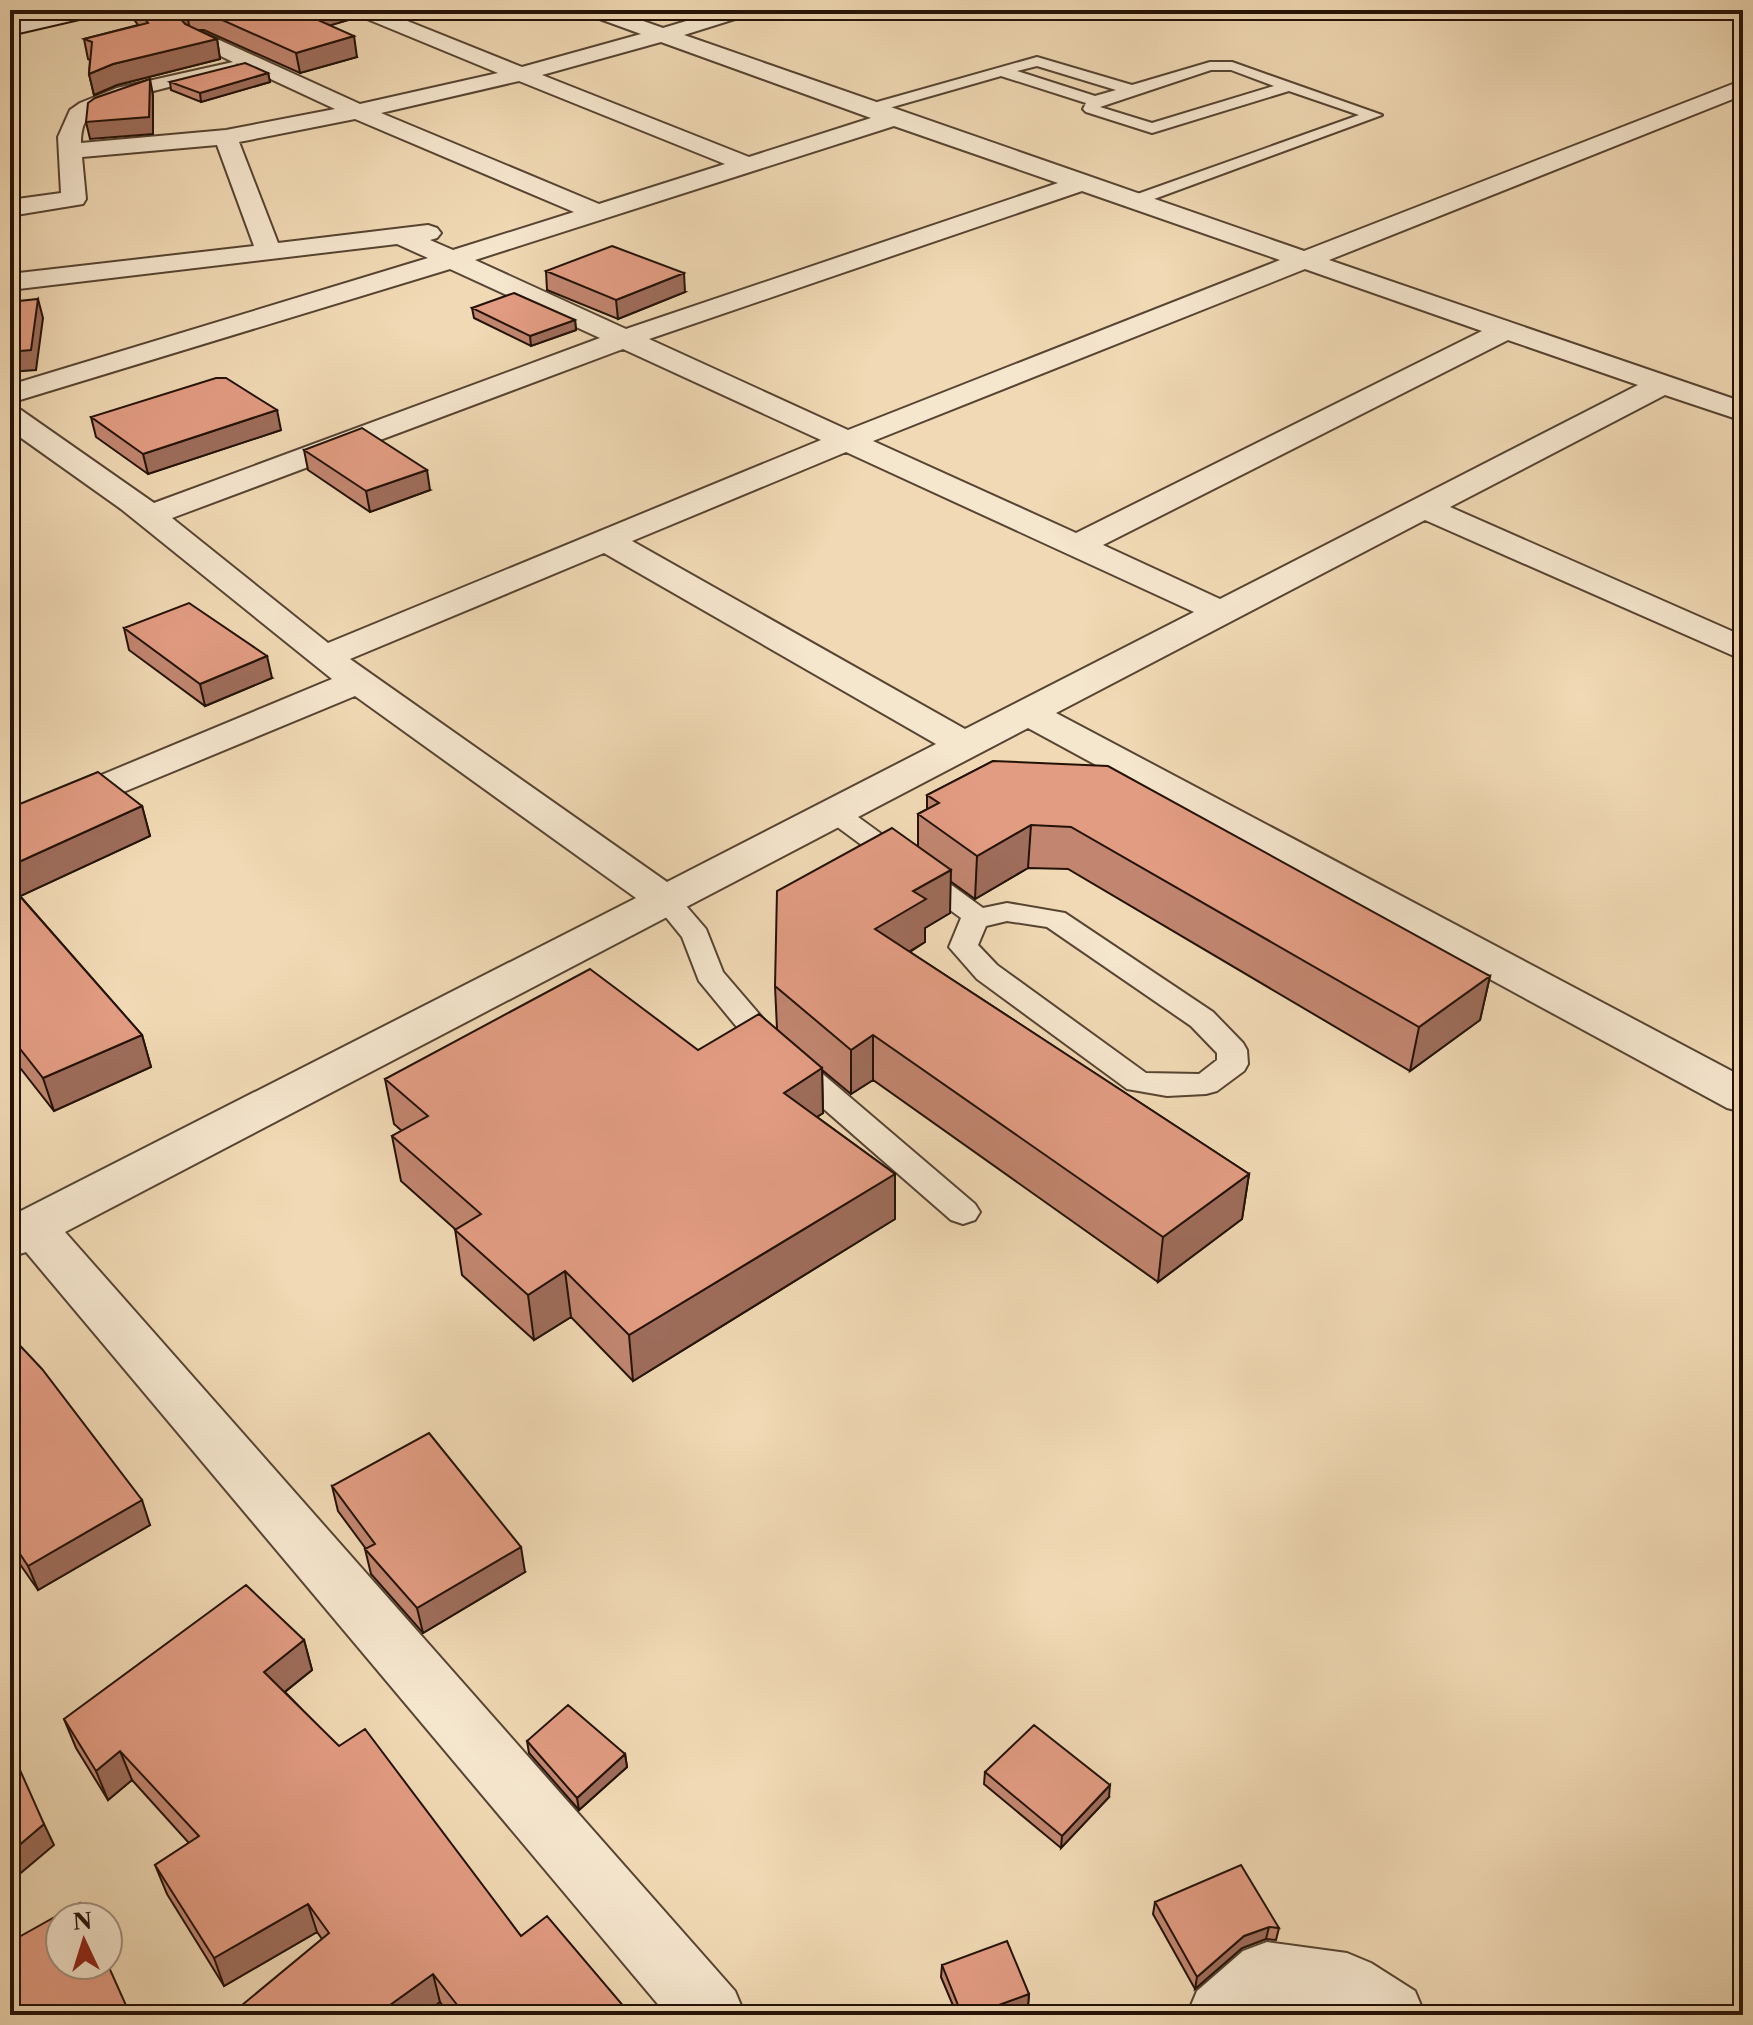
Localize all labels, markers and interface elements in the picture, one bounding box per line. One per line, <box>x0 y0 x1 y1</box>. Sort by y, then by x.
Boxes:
north arrow <box>44 1901 124 1981</box>
text: N <box>72 1907 93 1936</box>

